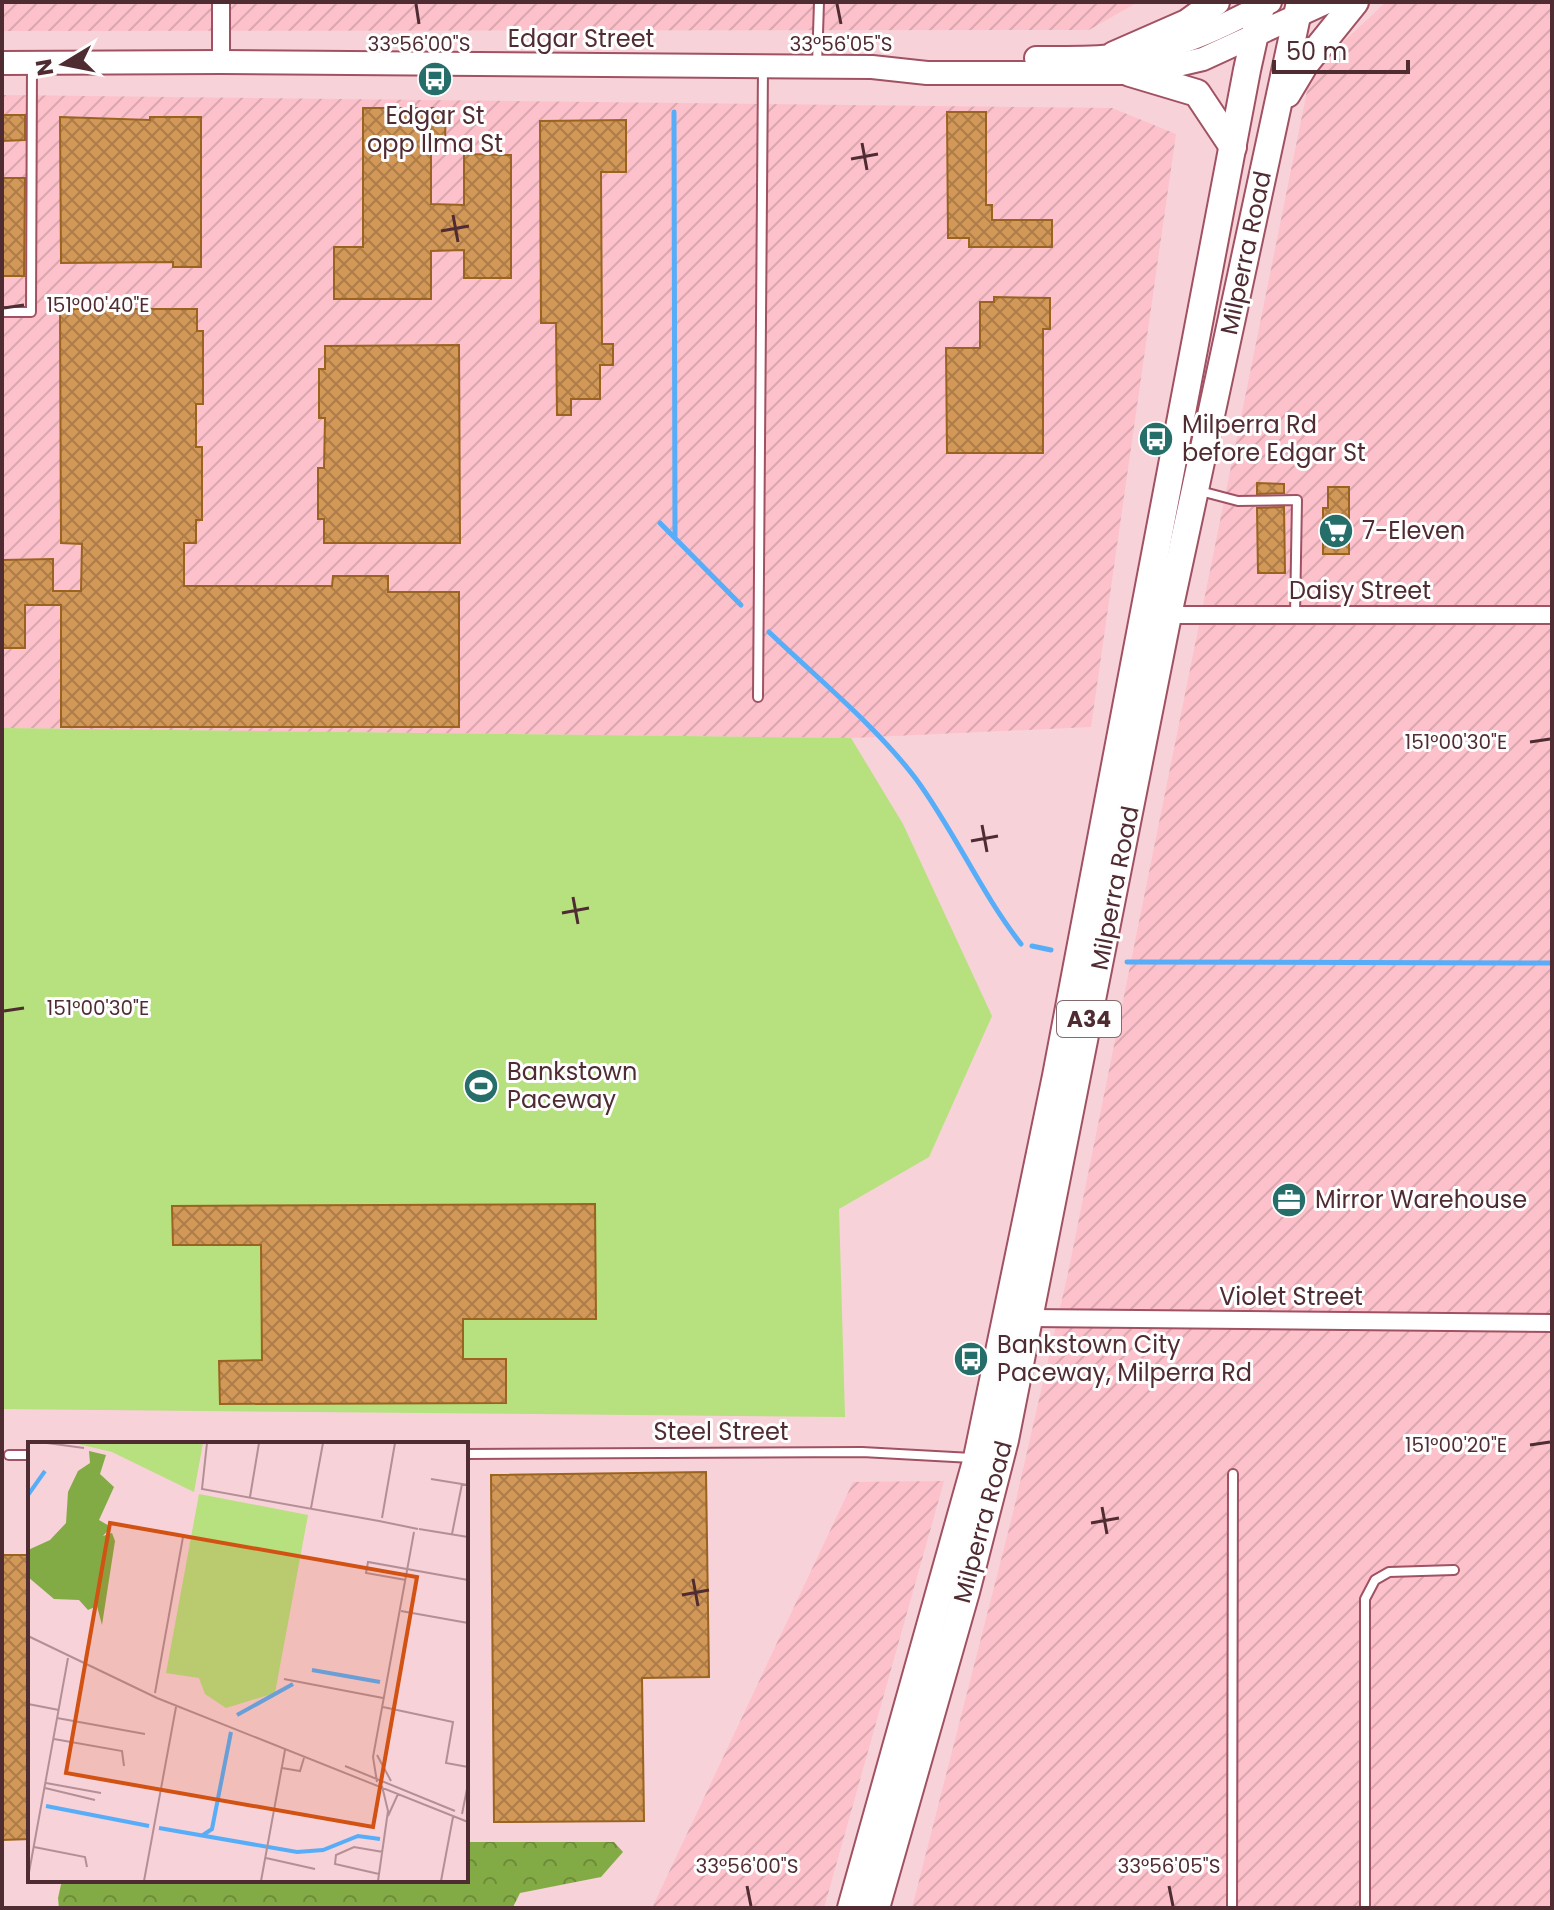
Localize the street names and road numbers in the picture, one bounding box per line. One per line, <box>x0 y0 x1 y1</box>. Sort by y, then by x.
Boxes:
street label: Edgar Street <box>508 22 654 55</box>
street label: Milperra Road <box>1212 168 1279 338</box>
street label: Daisy Street <box>1289 574 1431 607</box>
street label: Milperra Road <box>1082 803 1147 973</box>
road number: A34 <box>1057 1001 1121 1037</box>
street label: Violet Street <box>1219 1280 1363 1313</box>
street label: Steel Street <box>653 1415 789 1448</box>
street label: Milperra Road <box>945 1437 1020 1607</box>

